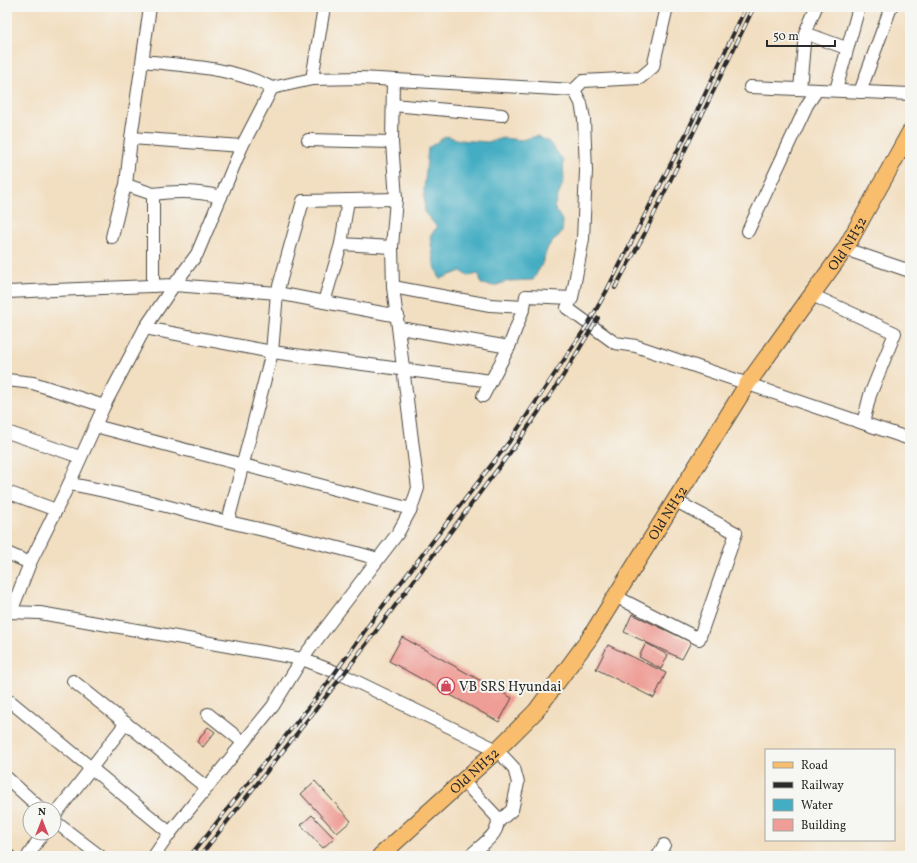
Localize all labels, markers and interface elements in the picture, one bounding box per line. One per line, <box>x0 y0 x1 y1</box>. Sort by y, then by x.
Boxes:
scale bar <box>767 22 835 48</box>
text: 50 m <box>773 29 799 45</box>
street label: Old NH32 <box>824 213 872 275</box>
street label: Old NH32 <box>645 483 693 544</box>
shop icon: VB SRS Hyundai <box>436 676 456 696</box>
place label: VB SRS Hyundai <box>459 678 561 697</box>
street label: Old NH32 <box>446 744 504 799</box>
legend <box>765 749 895 841</box>
text: Road <box>801 758 828 774</box>
text: Railway <box>801 778 844 794</box>
text: Water <box>801 798 833 814</box>
north arrow <box>22 801 62 841</box>
text: N <box>38 805 46 820</box>
text: Building <box>801 818 846 834</box>

